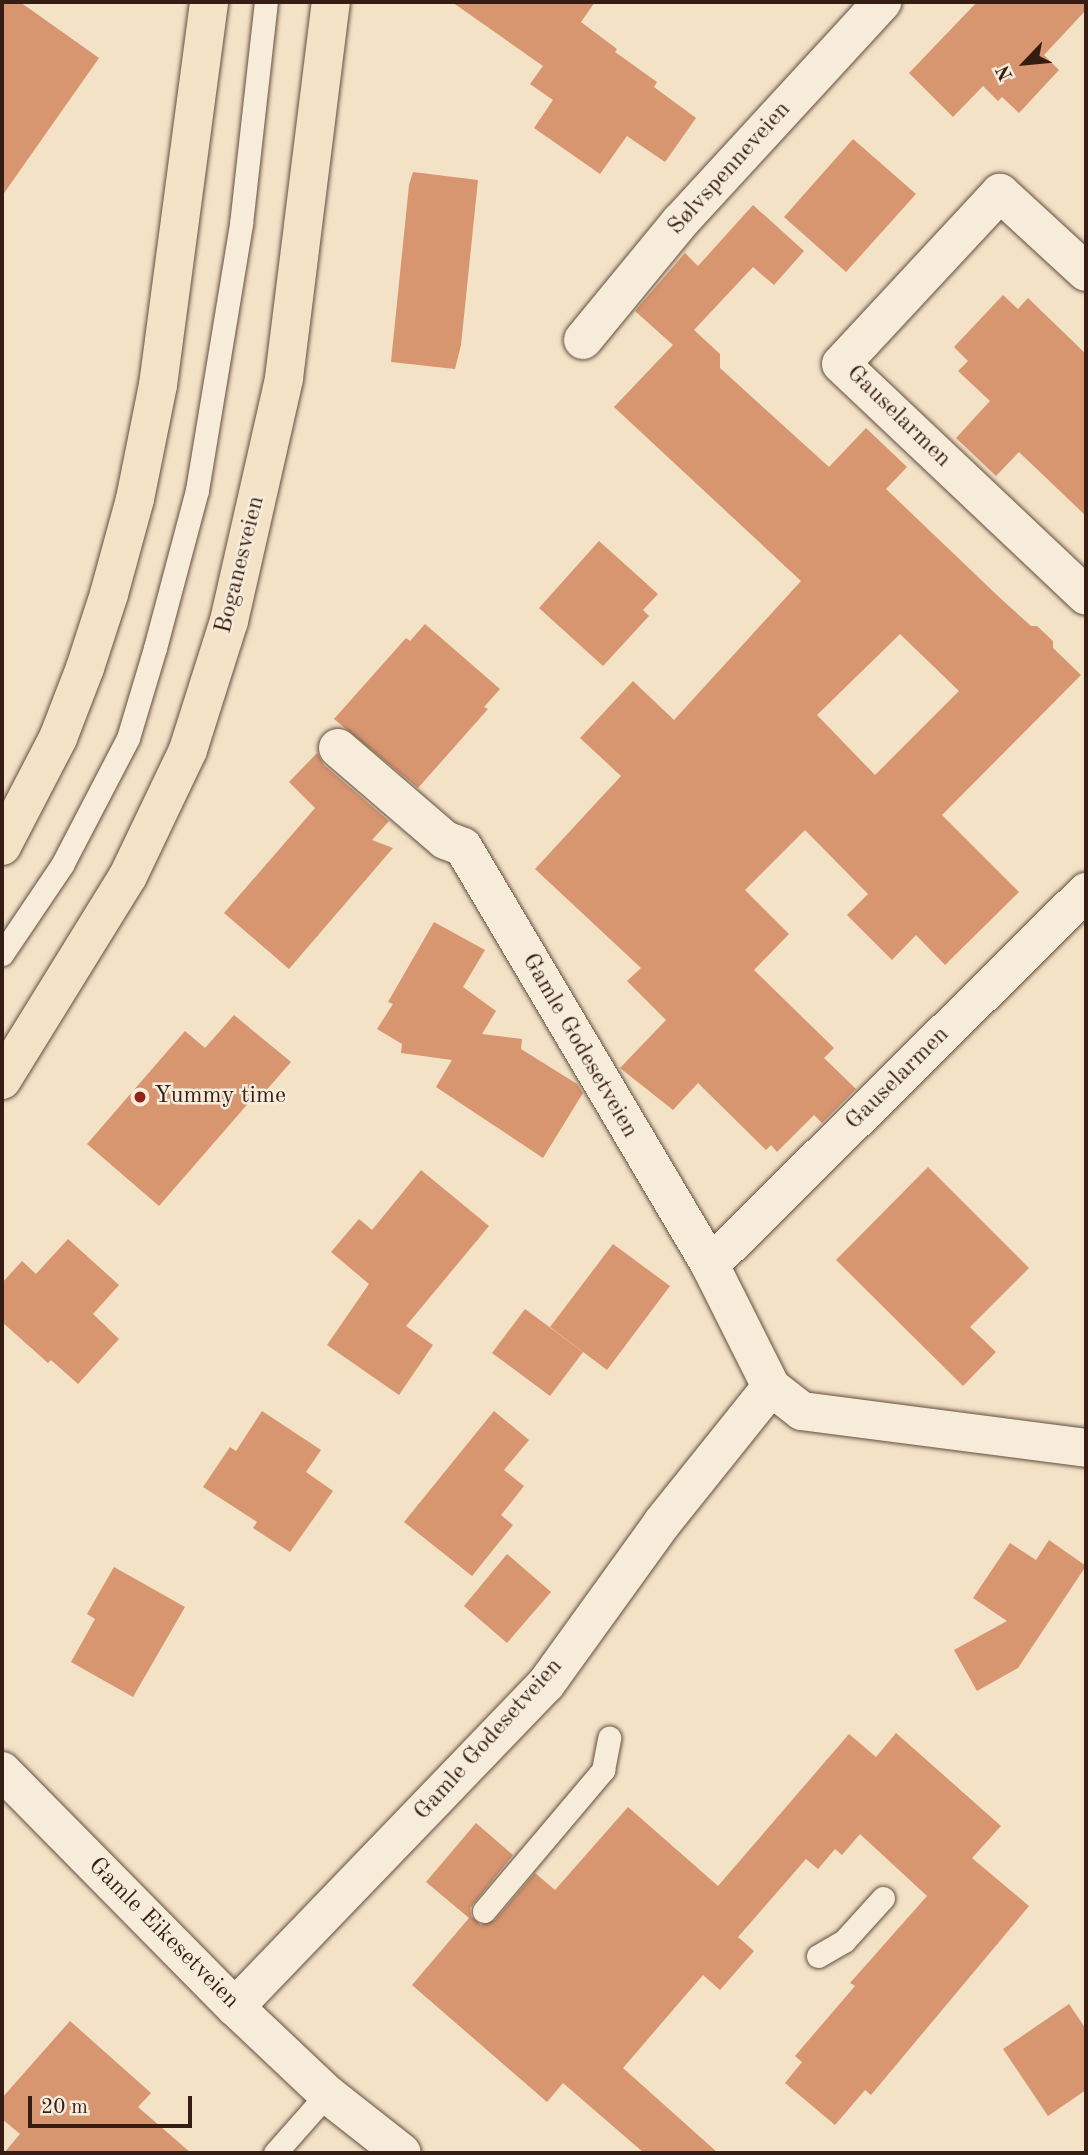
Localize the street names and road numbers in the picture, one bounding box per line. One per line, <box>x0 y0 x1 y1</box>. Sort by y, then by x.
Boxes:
street label: Sølvspenneveien <box>662 96 798 242</box>
street label: Gauselarmen <box>840 360 956 474</box>
street label: Boganesveien <box>210 493 272 637</box>
street label: Gamle Godesetveien <box>514 949 644 1143</box>
street label: Gauselarmen <box>840 1021 956 1137</box>
street label: Gamle Godesetveien <box>409 1653 569 1827</box>
street label: Gamle Eikesetveien <box>81 1852 245 2016</box>

